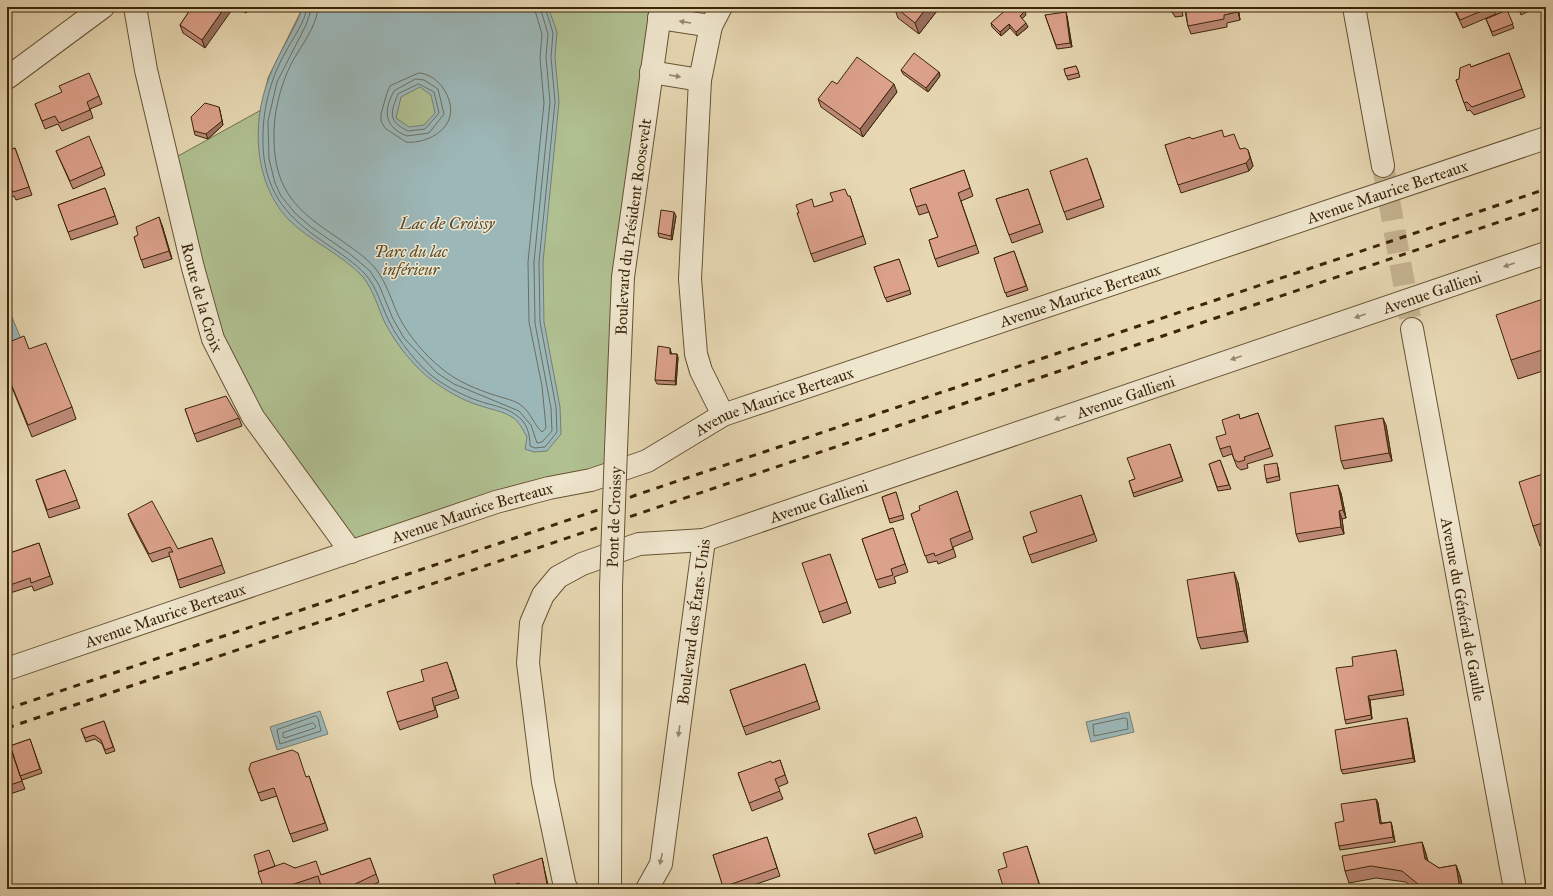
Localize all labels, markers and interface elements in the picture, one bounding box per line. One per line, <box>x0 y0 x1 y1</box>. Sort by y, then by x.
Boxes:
one-way arrow <box>679 19 691 25</box>
one-way arrow <box>669 73 681 79</box>
street label: Boulevard du Président Roosevelt <box>611 117 655 336</box>
street label: Avenue Maurice Berteaux <box>1303 156 1470 228</box>
water label: Lac de Croissy <box>398 213 495 234</box>
street label: Route de la Croix <box>178 241 227 355</box>
park label: Parc du lac inférieur <box>374 242 449 279</box>
street label: Avenue Maurice Berteaux <box>996 259 1163 331</box>
one-way arrow <box>1503 263 1515 269</box>
street label: Avenue Gallieni <box>1379 266 1484 318</box>
one-way arrow <box>1353 314 1365 320</box>
one-way arrow <box>1230 356 1242 362</box>
street label: Avenue Maurice Berteaux <box>690 362 856 440</box>
street label: Avenue Gallieni <box>1073 371 1178 422</box>
one-way arrow <box>1054 415 1066 421</box>
street label: Pont de Croissy <box>602 465 625 568</box>
street label: Avenue Gallieni <box>766 475 871 527</box>
street label: Avenue Maurice Berteaux <box>388 478 554 547</box>
street label: Avenue du Général de Gaulle <box>1437 515 1490 703</box>
street label: Boulevard des États-Unis <box>673 537 714 706</box>
street label: Avenue Maurice Berteaux <box>81 579 248 652</box>
one-way arrow <box>676 725 682 737</box>
one-way arrow <box>657 853 663 866</box>

